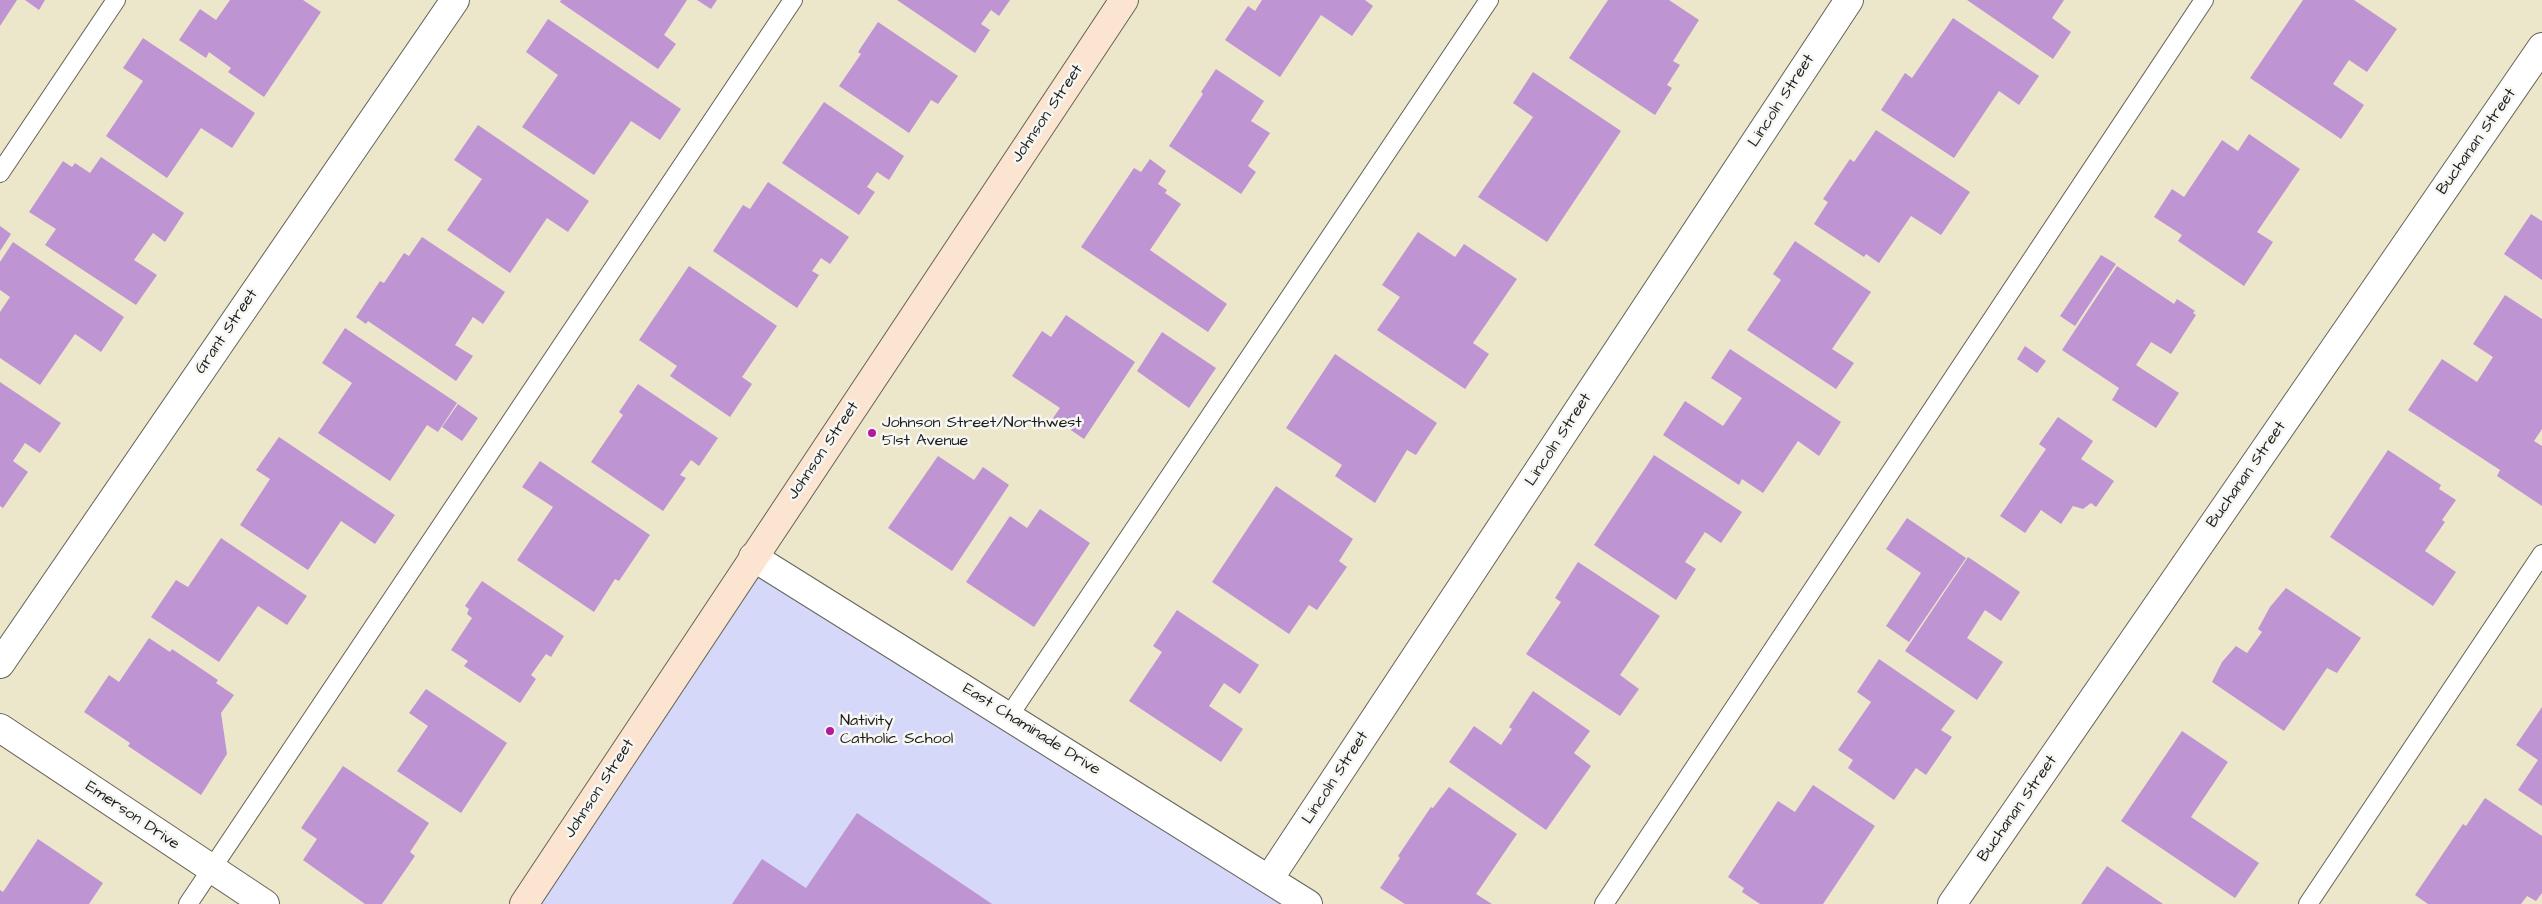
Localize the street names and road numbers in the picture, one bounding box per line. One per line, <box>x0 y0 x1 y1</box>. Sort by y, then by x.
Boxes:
street label: Lincoln Street <box>1745 51 1819 151</box>
street label: Johnson Street <box>1008 61 1088 167</box>
street label: Buchanan Street <box>2433 85 2521 199</box>
street label: Grant Street <box>192 286 262 378</box>
street label: Lincoln Street <box>1522 390 1596 490</box>
street label: Johnson Street <box>784 398 864 504</box>
street label: Buchanan Street <box>2203 418 2291 532</box>
street label: East Chaminade Drive <box>959 680 1103 780</box>
street label: Lincoln Street <box>1299 728 1373 828</box>
street label: Johnson Street <box>561 736 639 842</box>
street label: Buchanan Street <box>1974 752 2062 866</box>
street label: Emerson Drive <box>81 777 183 855</box>

